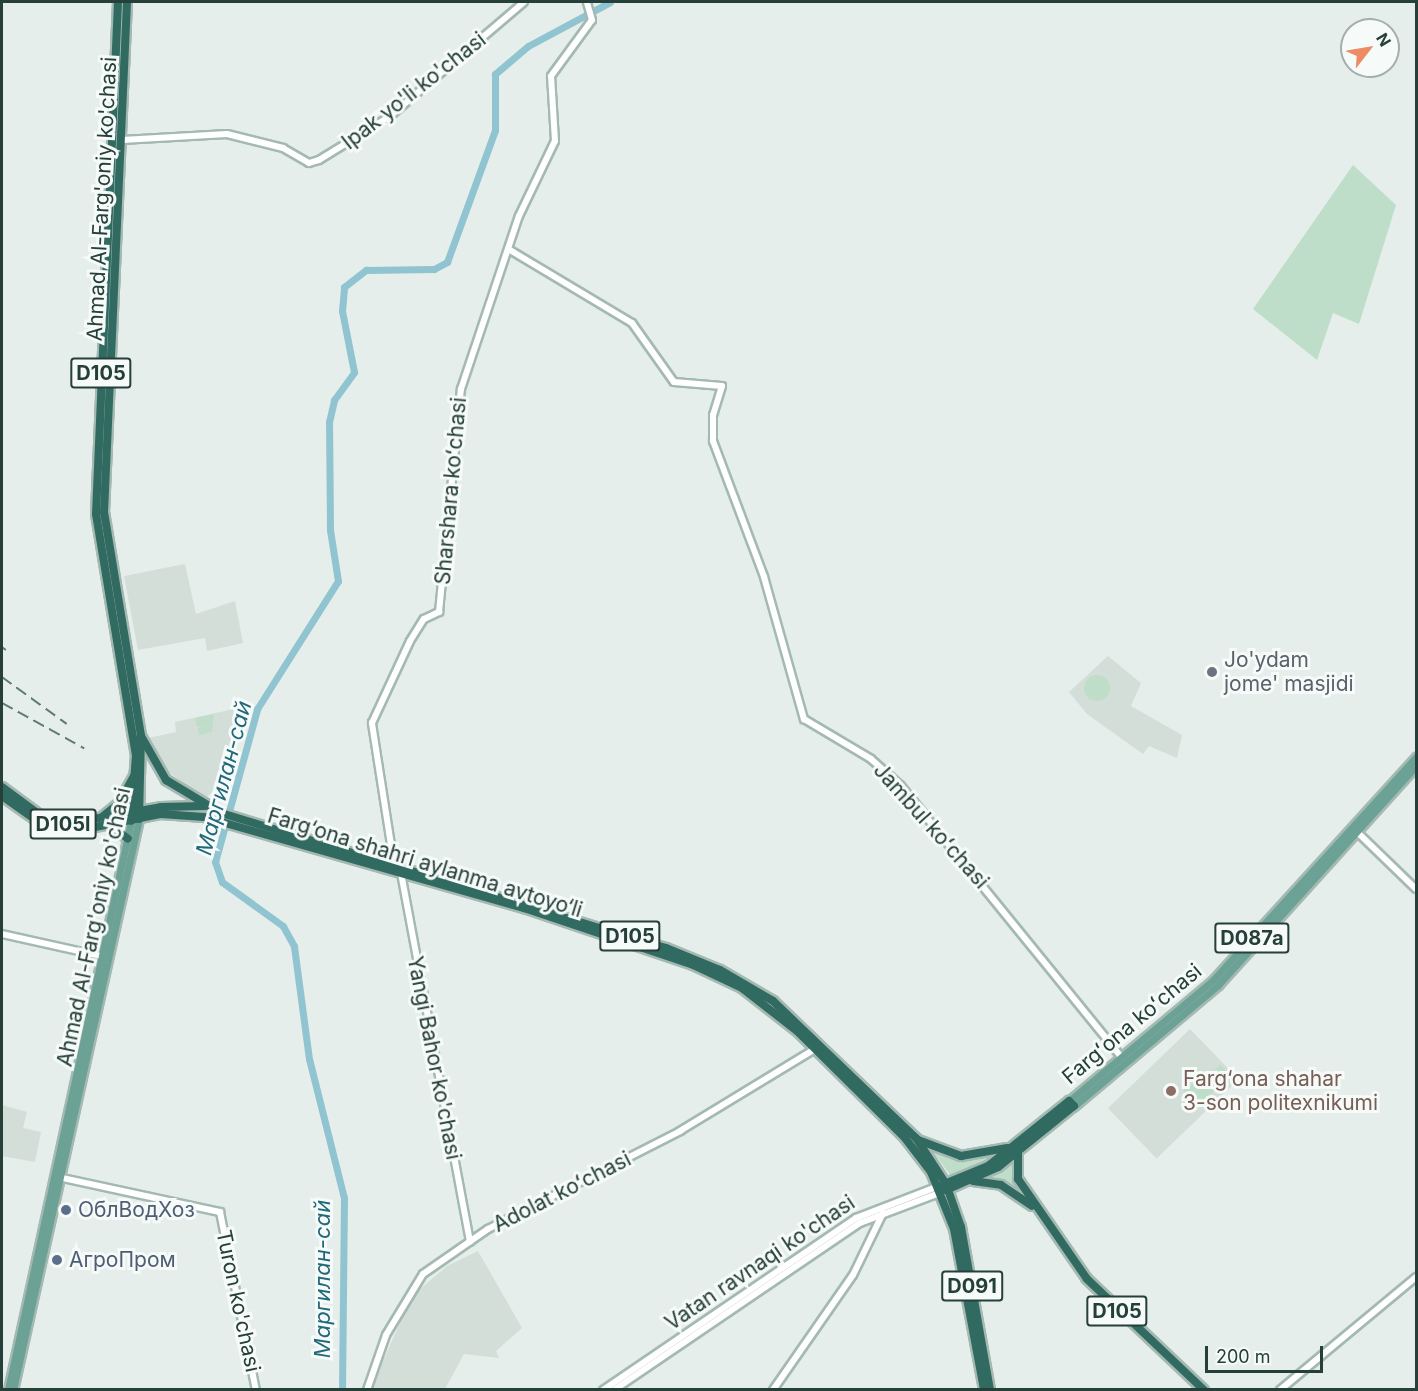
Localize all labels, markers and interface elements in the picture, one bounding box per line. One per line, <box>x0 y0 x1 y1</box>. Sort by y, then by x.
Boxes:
north arrow <box>1340 18 1400 78</box>
street label: Ipak yo'li ko'chasi <box>337 27 491 155</box>
text: N <box>1372 29 1395 50</box>
street label: Ahmad Al-Farg'oniy ko'chasi <box>82 56 122 342</box>
road number: D105 <box>70 356 132 390</box>
street label: Sharshara koʻchasi <box>430 396 472 586</box>
place label: Jo'ydam jome' masjidi <box>1224 647 1354 697</box>
marker: Jo'ydam jome' masjidi <box>1205 665 1219 679</box>
water label: Маргилан-сай <box>191 698 257 858</box>
street label: Jambul koʻchasi <box>868 758 994 894</box>
street label: Ahmad Al-Farg'oniy ko'chasi <box>52 785 136 1069</box>
street label: Farg‘ona shahri aylanma avtoyo‘li <box>265 803 585 923</box>
road number: D105l <box>28 807 98 841</box>
road number: D105 <box>598 919 662 953</box>
road number: D087a <box>1213 921 1291 955</box>
street label: Yangi Bahor ko'chasi <box>402 954 466 1162</box>
street label: Fargʻona koʻchasi <box>1057 958 1207 1090</box>
place label: Farg‘ona shahar 3-son politexnikumi <box>1183 1066 1378 1116</box>
marker: Farg‘ona shahar 3-son politexnikumi <box>1164 1084 1178 1098</box>
street label: Adolat koʻchasi <box>489 1146 635 1238</box>
street label: Vatan ravnaqi ko'chasi <box>660 1190 860 1336</box>
place label: ОблВодХоз <box>78 1197 195 1223</box>
water label: Маргилан-сай <box>310 1200 336 1358</box>
marker: ОблВодХоз <box>59 1203 73 1217</box>
street label: Turon ko'chasi <box>211 1228 265 1374</box>
place label: АгроПром <box>69 1247 176 1273</box>
marker: АгроПром <box>50 1253 64 1267</box>
road number: D091 <box>940 1269 1004 1303</box>
road number: D105 <box>1086 1294 1148 1328</box>
scale bar <box>1208 1334 1326 1372</box>
text: 200 m <box>1216 1346 1271 1367</box>

